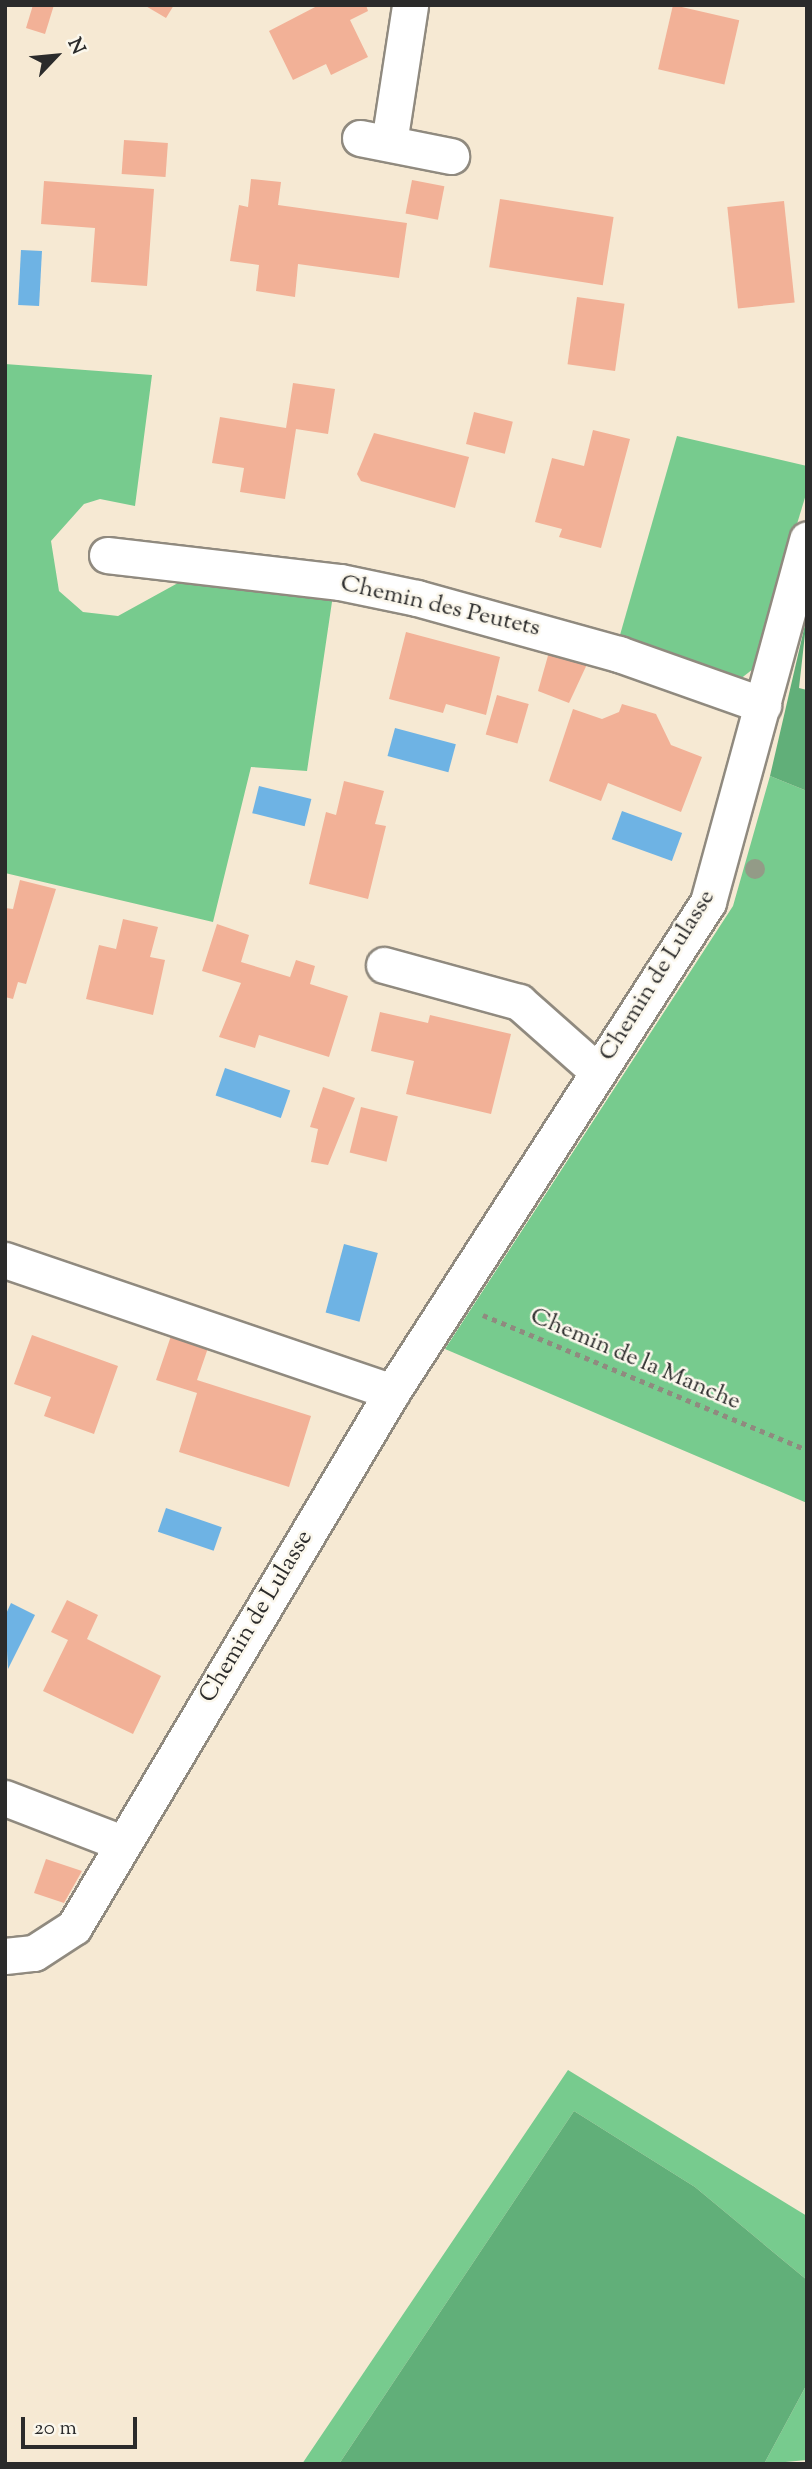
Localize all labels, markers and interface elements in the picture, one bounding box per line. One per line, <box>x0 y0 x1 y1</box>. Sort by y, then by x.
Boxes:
north arrow <box>21 21 91 91</box>
text: N <box>60 34 91 59</box>
street label: Chemin des Peutets <box>337 570 543 644</box>
street label: Chemin de Lulasse <box>594 885 722 1067</box>
street label: Chemin de la Manche <box>526 1303 744 1417</box>
street label: Chemin de Lulasse <box>194 1526 320 1708</box>
scale bar <box>24 2402 140 2446</box>
text: 20 m <box>34 2414 77 2444</box>

